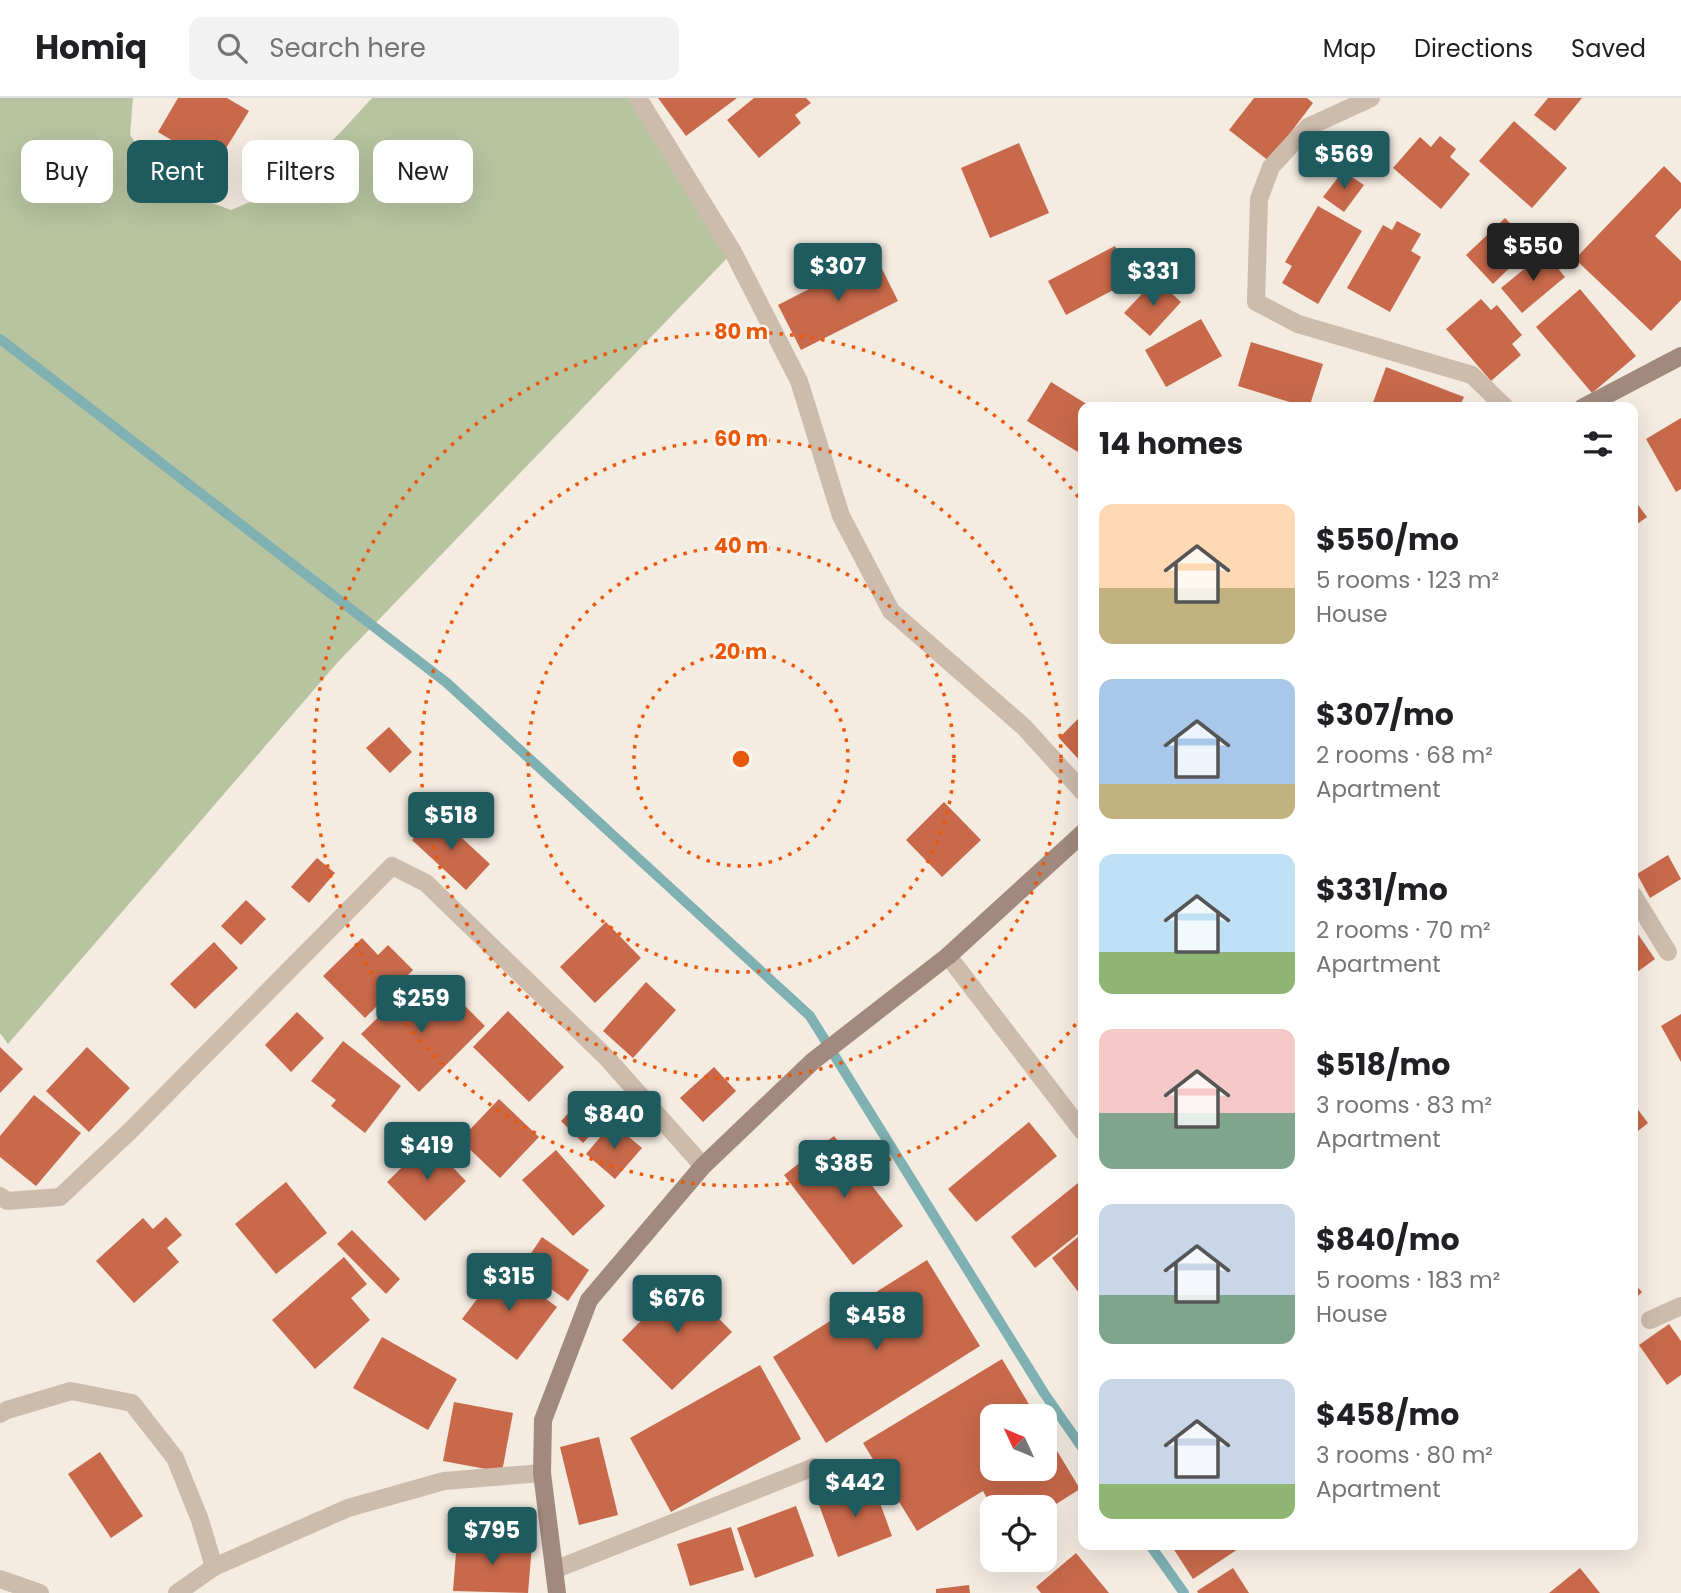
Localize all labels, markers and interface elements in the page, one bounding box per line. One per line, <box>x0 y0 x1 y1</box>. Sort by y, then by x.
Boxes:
search box <box>189 17 679 80</box>
text: Homiq <box>35 24 147 71</box>
icon: search <box>213 29 251 67</box>
text: Search here <box>269 30 426 66</box>
text: Map <box>1323 32 1376 65</box>
text: Directions <box>1414 32 1533 65</box>
text: Saved <box>1571 32 1646 65</box>
pin: $569 <box>1303 132 1385 191</box>
text: $569 <box>1315 138 1373 170</box>
chip: Buy <box>21 140 113 203</box>
chip: Rent <box>127 140 228 203</box>
chip: Filters <box>242 140 359 203</box>
chip: New <box>373 140 473 203</box>
pin: $550 <box>1492 223 1574 283</box>
text: $550 <box>1503 230 1563 262</box>
pin: $307 <box>797 244 879 303</box>
pin: $331 <box>1112 248 1194 308</box>
text: $307 <box>810 250 866 282</box>
text: $331 <box>1127 255 1179 287</box>
text: 80 m <box>714 317 768 346</box>
text: 14 homes <box>1099 422 1243 465</box>
text: 60 m <box>714 424 768 453</box>
icon: filters <box>1579 425 1617 463</box>
text: $550/mo <box>1316 518 1459 561</box>
text: 40 m <box>714 531 768 560</box>
icon: home <box>1155 532 1239 616</box>
text: 5 rooms · 123 m² <box>1316 564 1499 596</box>
text: House <box>1316 598 1388 630</box>
text: 20 m <box>715 637 767 666</box>
text: $307/mo <box>1316 693 1454 736</box>
icon: home <box>1155 707 1239 791</box>
text: 2 rooms · 68 m² <box>1316 739 1493 771</box>
centre of rings <box>729 747 753 771</box>
text: Apartment <box>1316 773 1441 805</box>
pin: $518 <box>410 792 492 852</box>
text: $518 <box>424 799 478 831</box>
text: $331/mo <box>1316 868 1448 911</box>
icon: home <box>1155 882 1239 966</box>
text: 2 rooms · 70 m² <box>1316 914 1491 946</box>
text: Apartment <box>1316 948 1441 980</box>
pin: $259 <box>380 976 462 1035</box>
text: $259 <box>392 982 450 1014</box>
text: $518/mo <box>1316 1043 1450 1086</box>
icon: home <box>1155 1057 1239 1141</box>
text: 3 rooms · 83 m² <box>1316 1089 1492 1121</box>
pin: $840 <box>573 1091 655 1151</box>
text: $840 <box>584 1098 644 1130</box>
pin: $419 <box>386 1122 468 1182</box>
text: Apartment <box>1316 1123 1441 1155</box>
text: $419 <box>400 1129 454 1161</box>
pin: $385 <box>803 1140 885 1200</box>
text: $385 <box>815 1147 873 1179</box>
text: $840/mo <box>1316 1218 1460 1261</box>
icon: home <box>1155 1232 1239 1316</box>
pin: $315 <box>468 1254 550 1313</box>
text: $315 <box>483 1260 535 1292</box>
text: 5 rooms · 183 m² <box>1316 1264 1500 1296</box>
pin: $676 <box>636 1276 718 1335</box>
text: $676 <box>649 1282 705 1314</box>
pin: $458 <box>835 1292 917 1352</box>
text: House <box>1316 1298 1388 1330</box>
text: $458 <box>846 1299 906 1331</box>
text: $458/mo <box>1316 1393 1459 1436</box>
north arrow <box>980 1404 1057 1480</box>
map controls <box>980 1404 1057 1572</box>
icon: home <box>1155 1407 1239 1491</box>
text: 3 rooms · 80 m² <box>1316 1439 1493 1471</box>
pin: $442 <box>814 1460 896 1519</box>
text: $442 <box>825 1466 885 1498</box>
text: Apartment <box>1316 1473 1441 1505</box>
button: locate <box>980 1495 1057 1572</box>
pin: $795 <box>451 1508 533 1567</box>
text: $795 <box>464 1514 520 1546</box>

